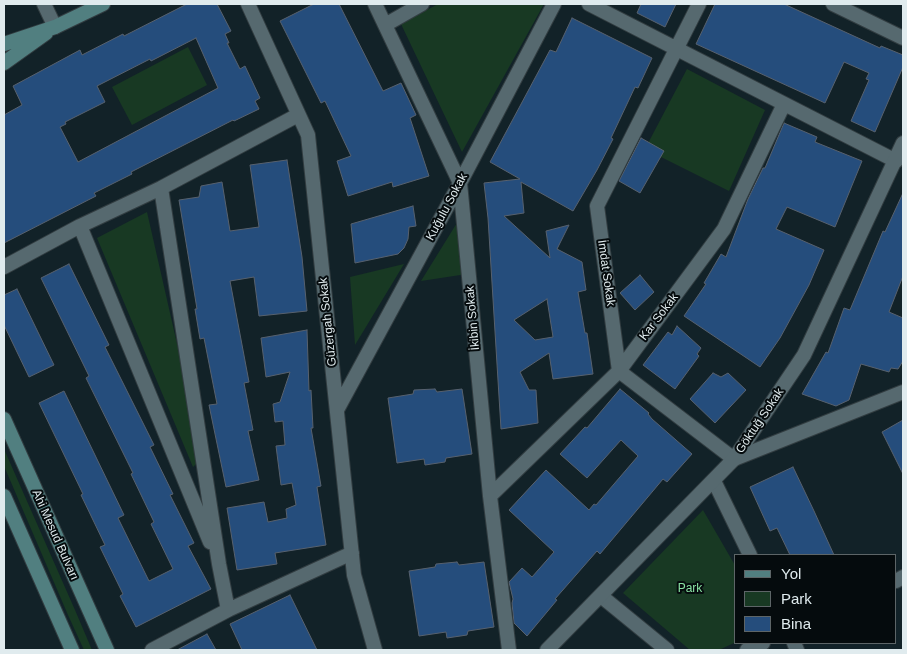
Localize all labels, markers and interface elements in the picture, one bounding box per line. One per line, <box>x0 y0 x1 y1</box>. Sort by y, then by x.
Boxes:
street label: Kuğulu Sokak <box>423 171 471 243</box>
street label: İmdat Sokak <box>594 239 618 307</box>
street label: Güzergah Sokak <box>316 277 340 367</box>
street label: İkibin Sokak <box>463 285 483 351</box>
street label: Kar Sokak <box>637 291 681 343</box>
street label: Göktuğ Sokak <box>733 386 787 456</box>
street label: Ahi Mesud Bulvarı <box>29 488 81 582</box>
legend <box>734 554 897 644</box>
text: Yol <box>781 565 801 582</box>
park label: Park <box>678 582 702 596</box>
text: Park <box>781 590 812 607</box>
text: Bina <box>781 615 811 632</box>

